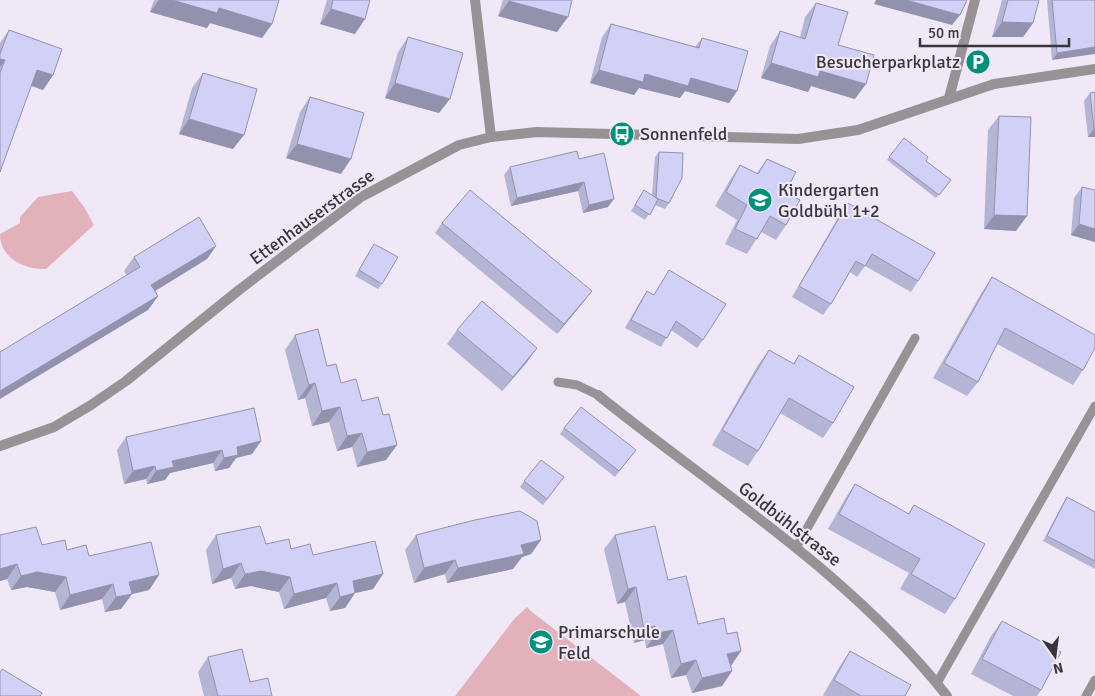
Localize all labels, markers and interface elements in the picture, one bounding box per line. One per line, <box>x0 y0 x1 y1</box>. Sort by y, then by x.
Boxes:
scale bar <box>920 15 1069 47</box>
text: 50 m <box>928 24 959 42</box>
parking icon: Besucherparkplatz <box>965 49 991 75</box>
place label: Besucherparkplatz <box>816 51 960 73</box>
bus stop icon: Sonnenfeld <box>609 121 635 147</box>
place label: Sonnenfeld <box>640 123 727 145</box>
street label: Ettenhauserstrasse <box>246 165 378 269</box>
place label: Kindergarten Goldbühl 1+2 <box>778 179 880 222</box>
school or university icon: Kindergarten Goldbühl 1+2 <box>747 187 773 213</box>
street label: Goldbühlstrasse <box>734 477 846 571</box>
place label: Primarschule Feld <box>558 621 660 664</box>
school or university icon: Primarschule Feld <box>528 629 554 655</box>
north arrow <box>1030 631 1080 681</box>
text: N <box>1051 659 1065 678</box>

